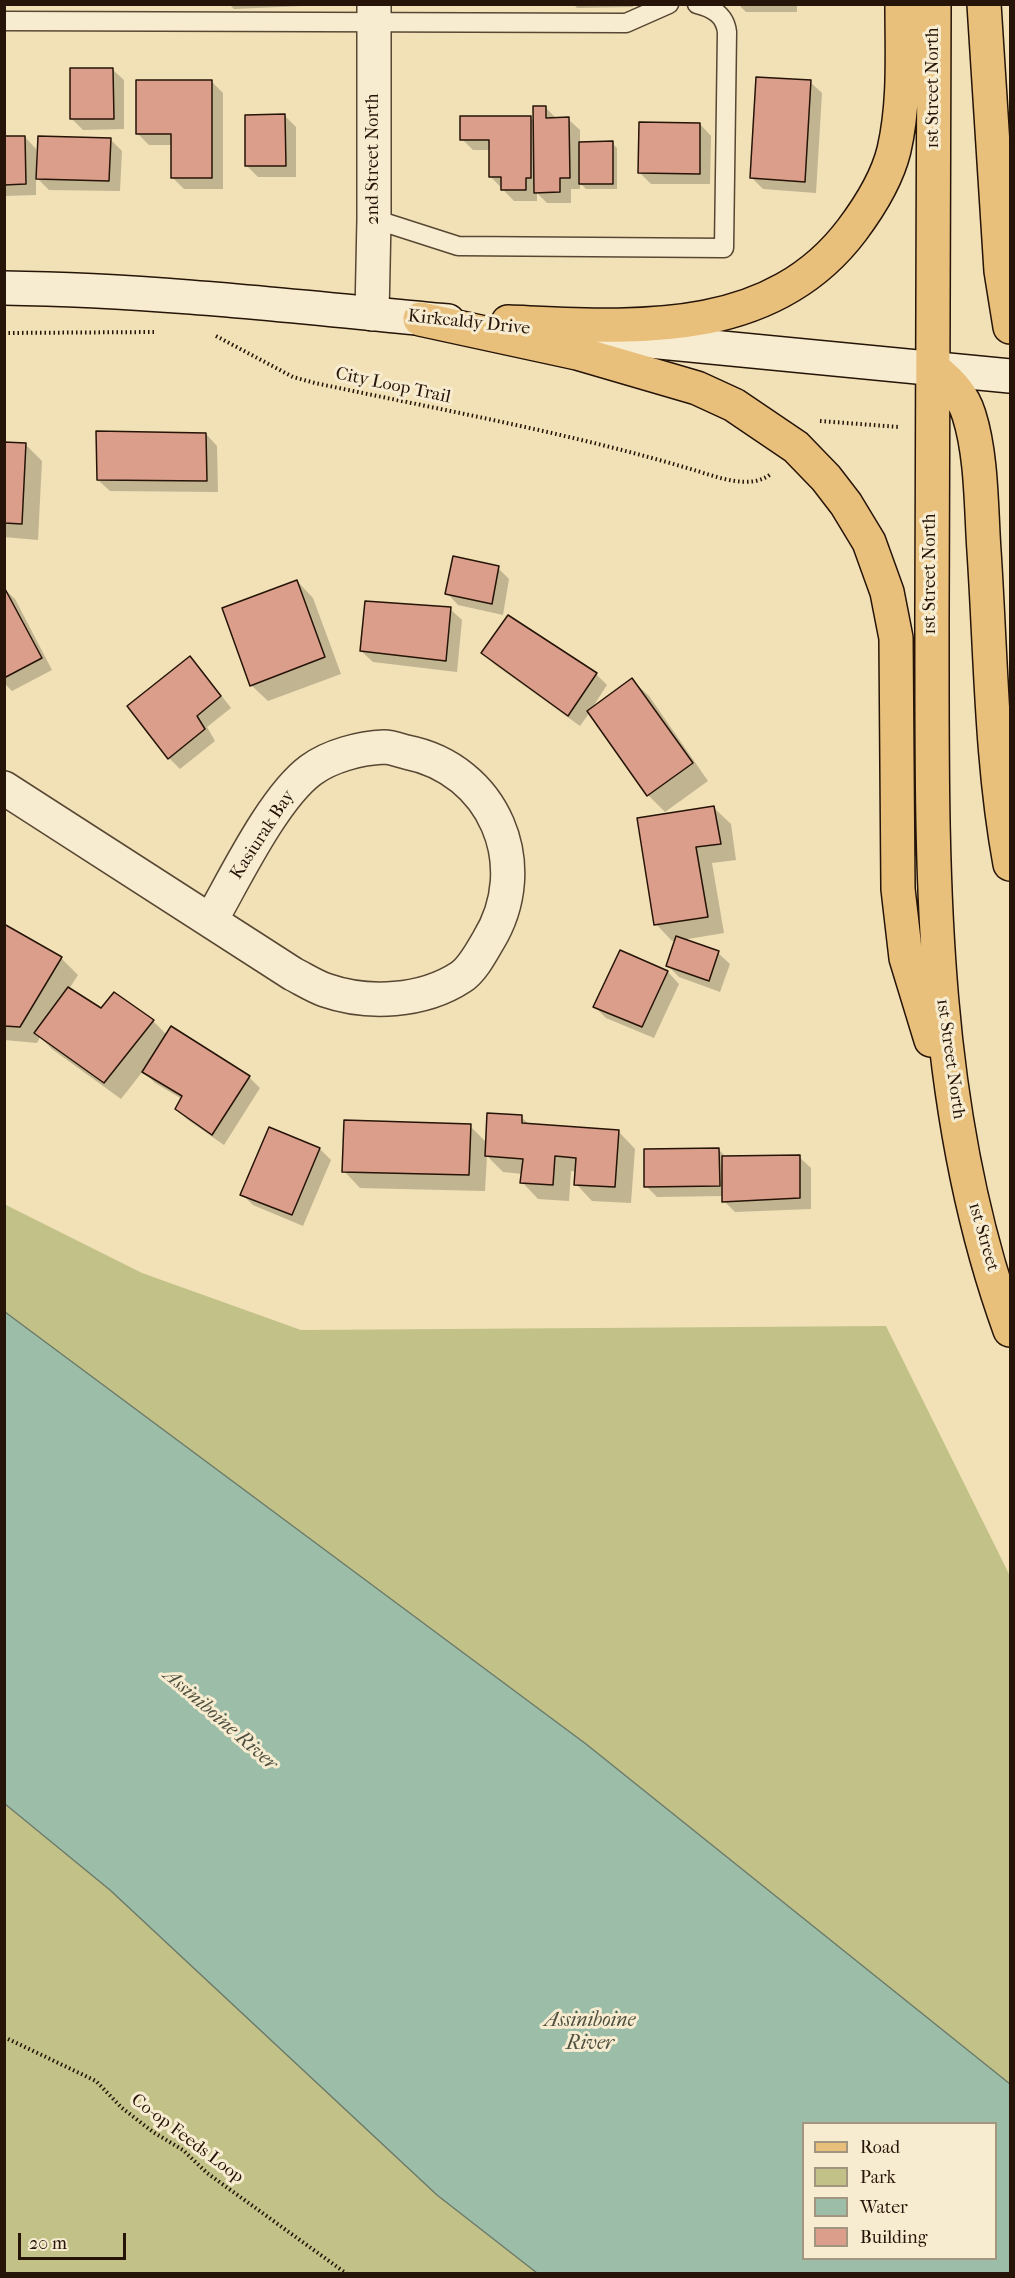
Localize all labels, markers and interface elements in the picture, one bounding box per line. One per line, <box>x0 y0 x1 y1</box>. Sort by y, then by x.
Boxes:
street label: 1st Street North <box>923 27 945 149</box>
street label: 2nd Street North <box>363 93 385 225</box>
street label: Kirkcaldy Drive <box>407 306 531 340</box>
street label: City Loop Trail <box>333 363 453 409</box>
street label: 1st Street North <box>920 513 942 635</box>
street label: Kasiurak Bay <box>226 786 300 884</box>
street label: 1st Street North <box>931 997 969 1121</box>
street label: 1st Street <box>963 1200 1003 1274</box>
water label: Assiniboine River <box>158 1664 282 1776</box>
water label: Assiniboine River <box>544 2009 636 2056</box>
street label: Co-op Feeds Loop <box>126 2090 248 2188</box>
legend <box>802 2122 997 2260</box>
text: Road <box>860 2137 900 2158</box>
text: Park <box>860 2167 896 2188</box>
text: Water <box>860 2197 908 2218</box>
scale bar <box>21 2221 129 2259</box>
text: Building <box>860 2227 927 2248</box>
text: 20 m <box>29 2233 67 2254</box>

